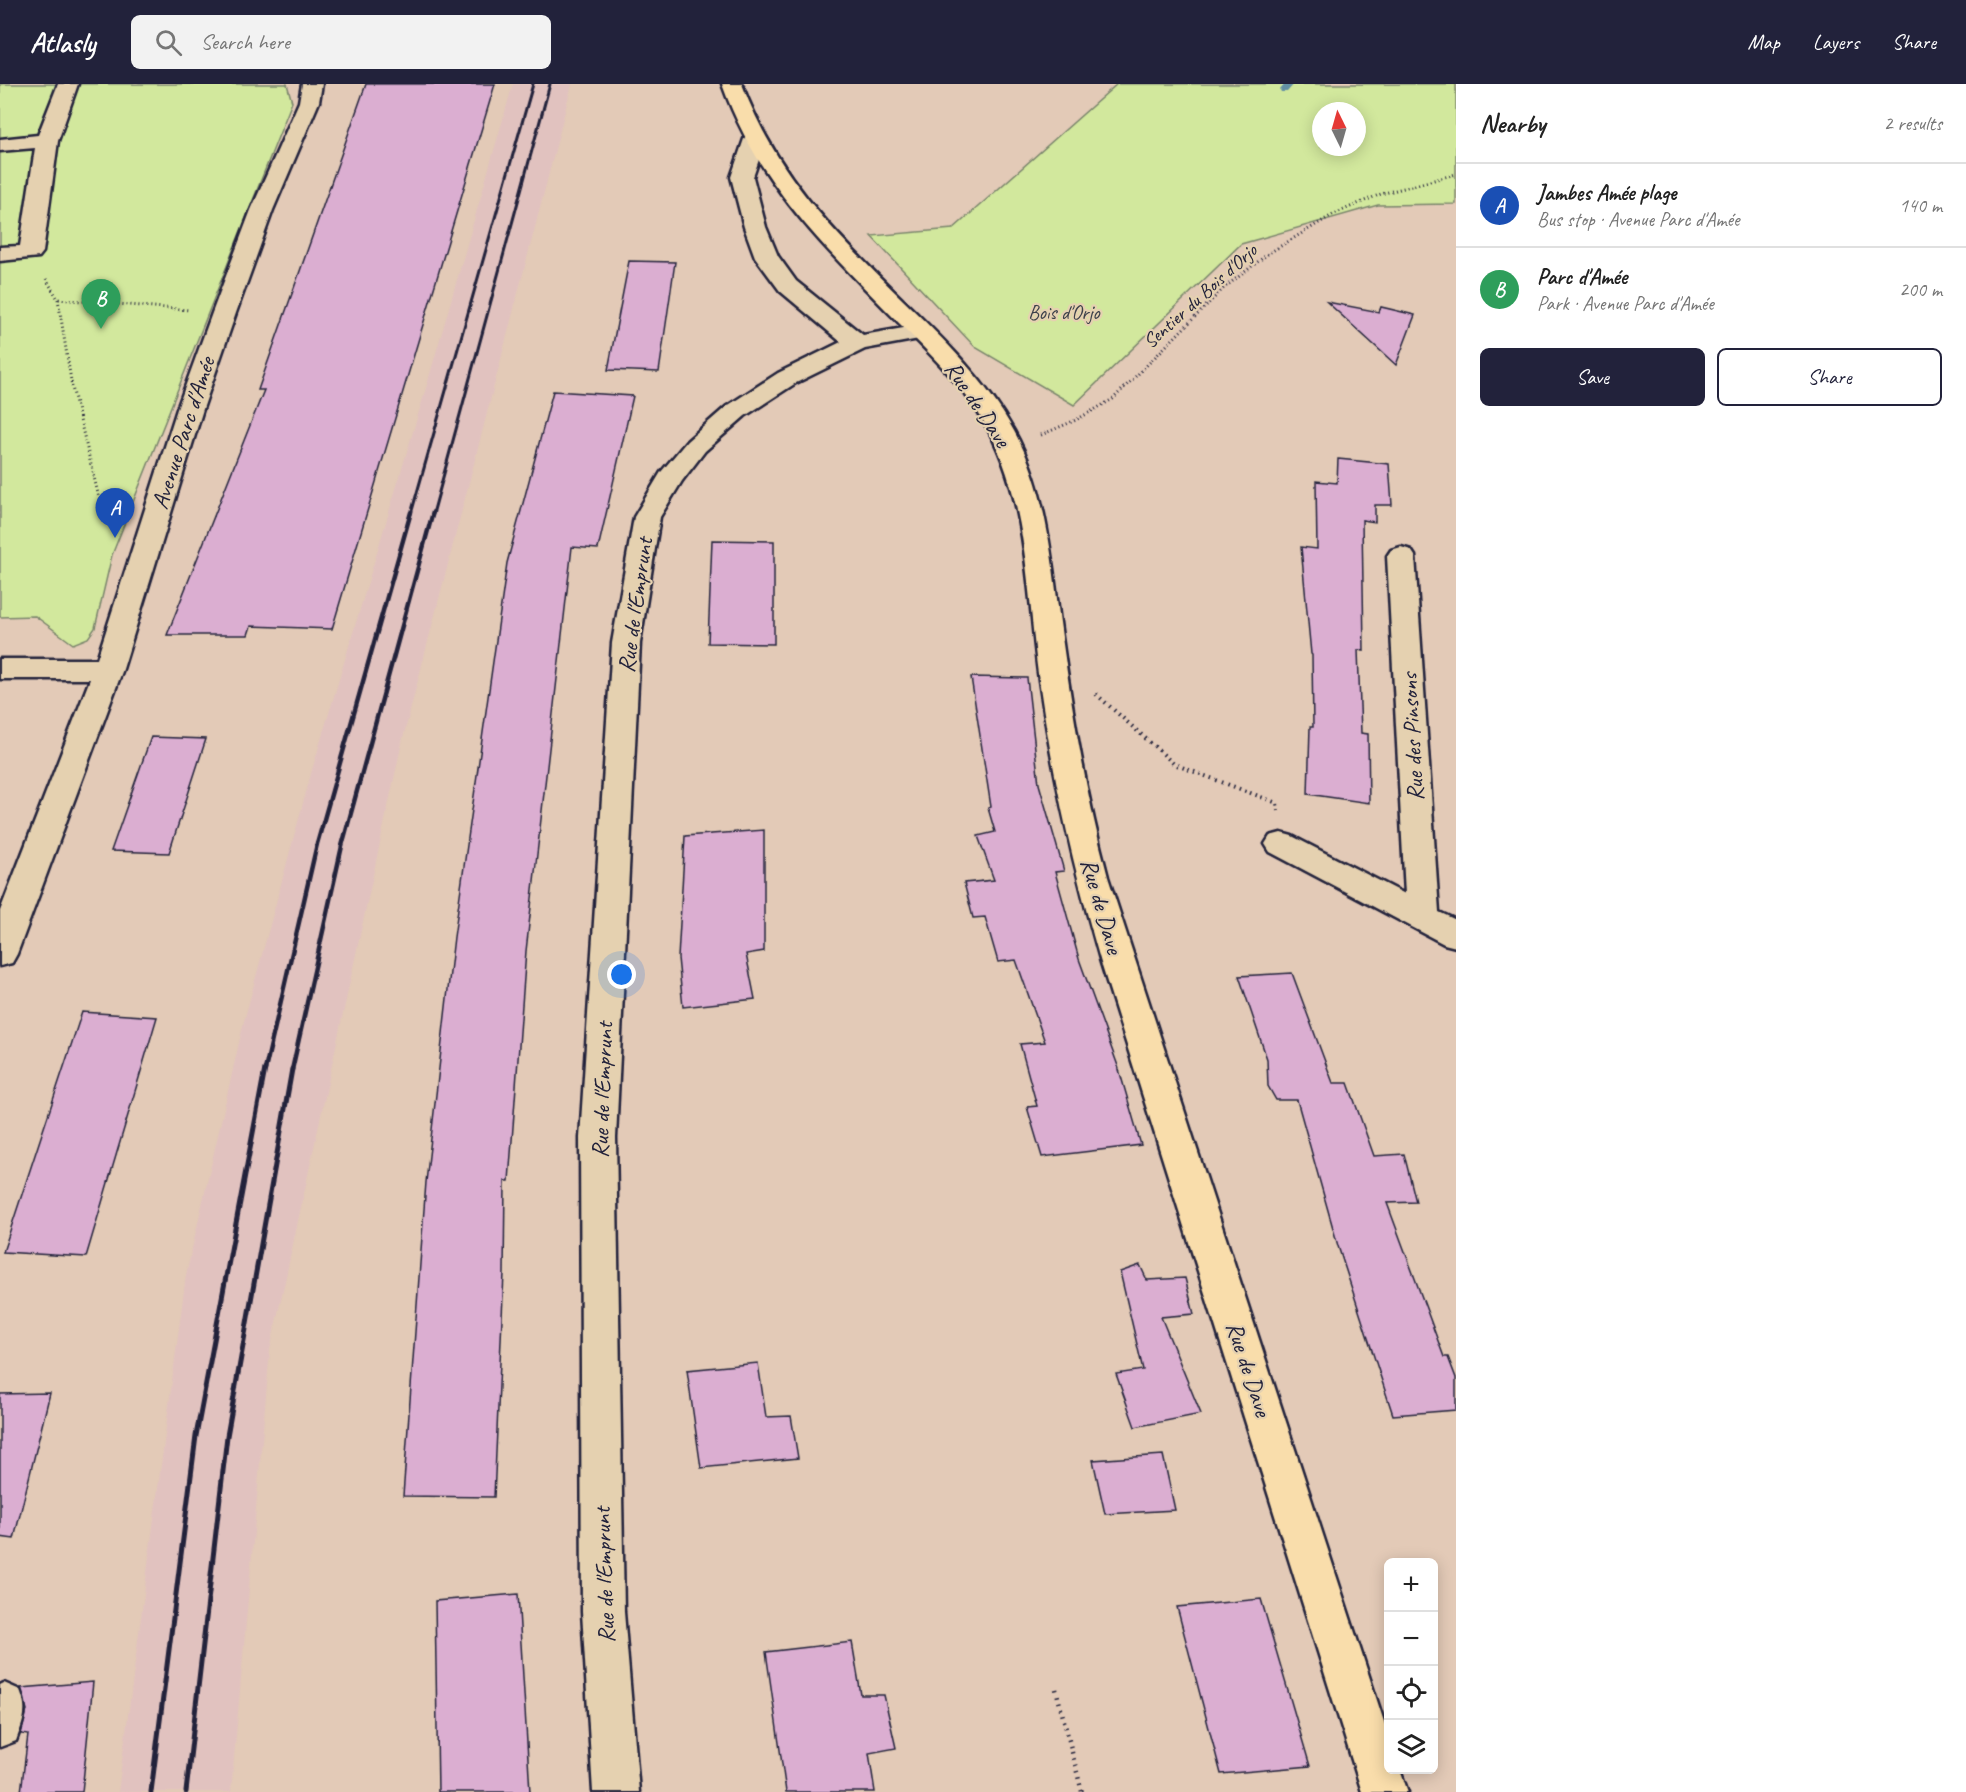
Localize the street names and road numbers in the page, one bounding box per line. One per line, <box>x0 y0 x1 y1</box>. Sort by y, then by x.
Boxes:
street label: Sentier du Bois d'Orjo <box>1138 238 1263 354</box>
street label: Avenue Parc d'Amée <box>144 351 222 513</box>
street label: Rue de Dave <box>938 355 1019 455</box>
street label: Rue de l'Emprunt <box>611 534 660 674</box>
street label: Rue des Pinsons <box>1394 670 1430 802</box>
street label: Rue de Dave <box>1074 855 1131 959</box>
street label: Rue de l'Emprunt <box>585 1019 619 1159</box>
street label: Rue de Dave <box>1220 1318 1279 1422</box>
street label: Rue de l'Emprunt <box>587 1504 621 1644</box>

